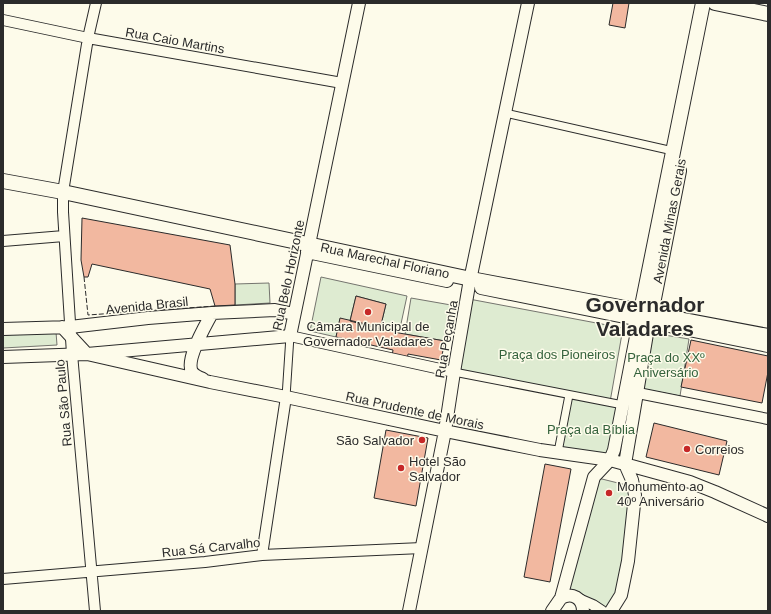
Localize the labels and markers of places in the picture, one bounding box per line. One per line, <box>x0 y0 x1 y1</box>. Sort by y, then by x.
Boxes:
marker: Câmara Municipal de Governador Valadares <box>363 307 373 317</box>
place label: Câmara Municipal de Governador Valadares <box>303 319 433 349</box>
place label: São Salvador <box>336 433 415 448</box>
marker: São Salvador <box>417 435 427 445</box>
place label: Correios <box>695 442 745 457</box>
marker: Correios <box>682 444 692 454</box>
place label: Hotel São Salvador <box>409 454 466 484</box>
marker: Hotel São Salvador <box>396 463 406 473</box>
place label: Monumento ao 40º Aniversário <box>617 479 704 509</box>
marker: Monumento ao 40º Aniversário <box>604 488 614 498</box>

